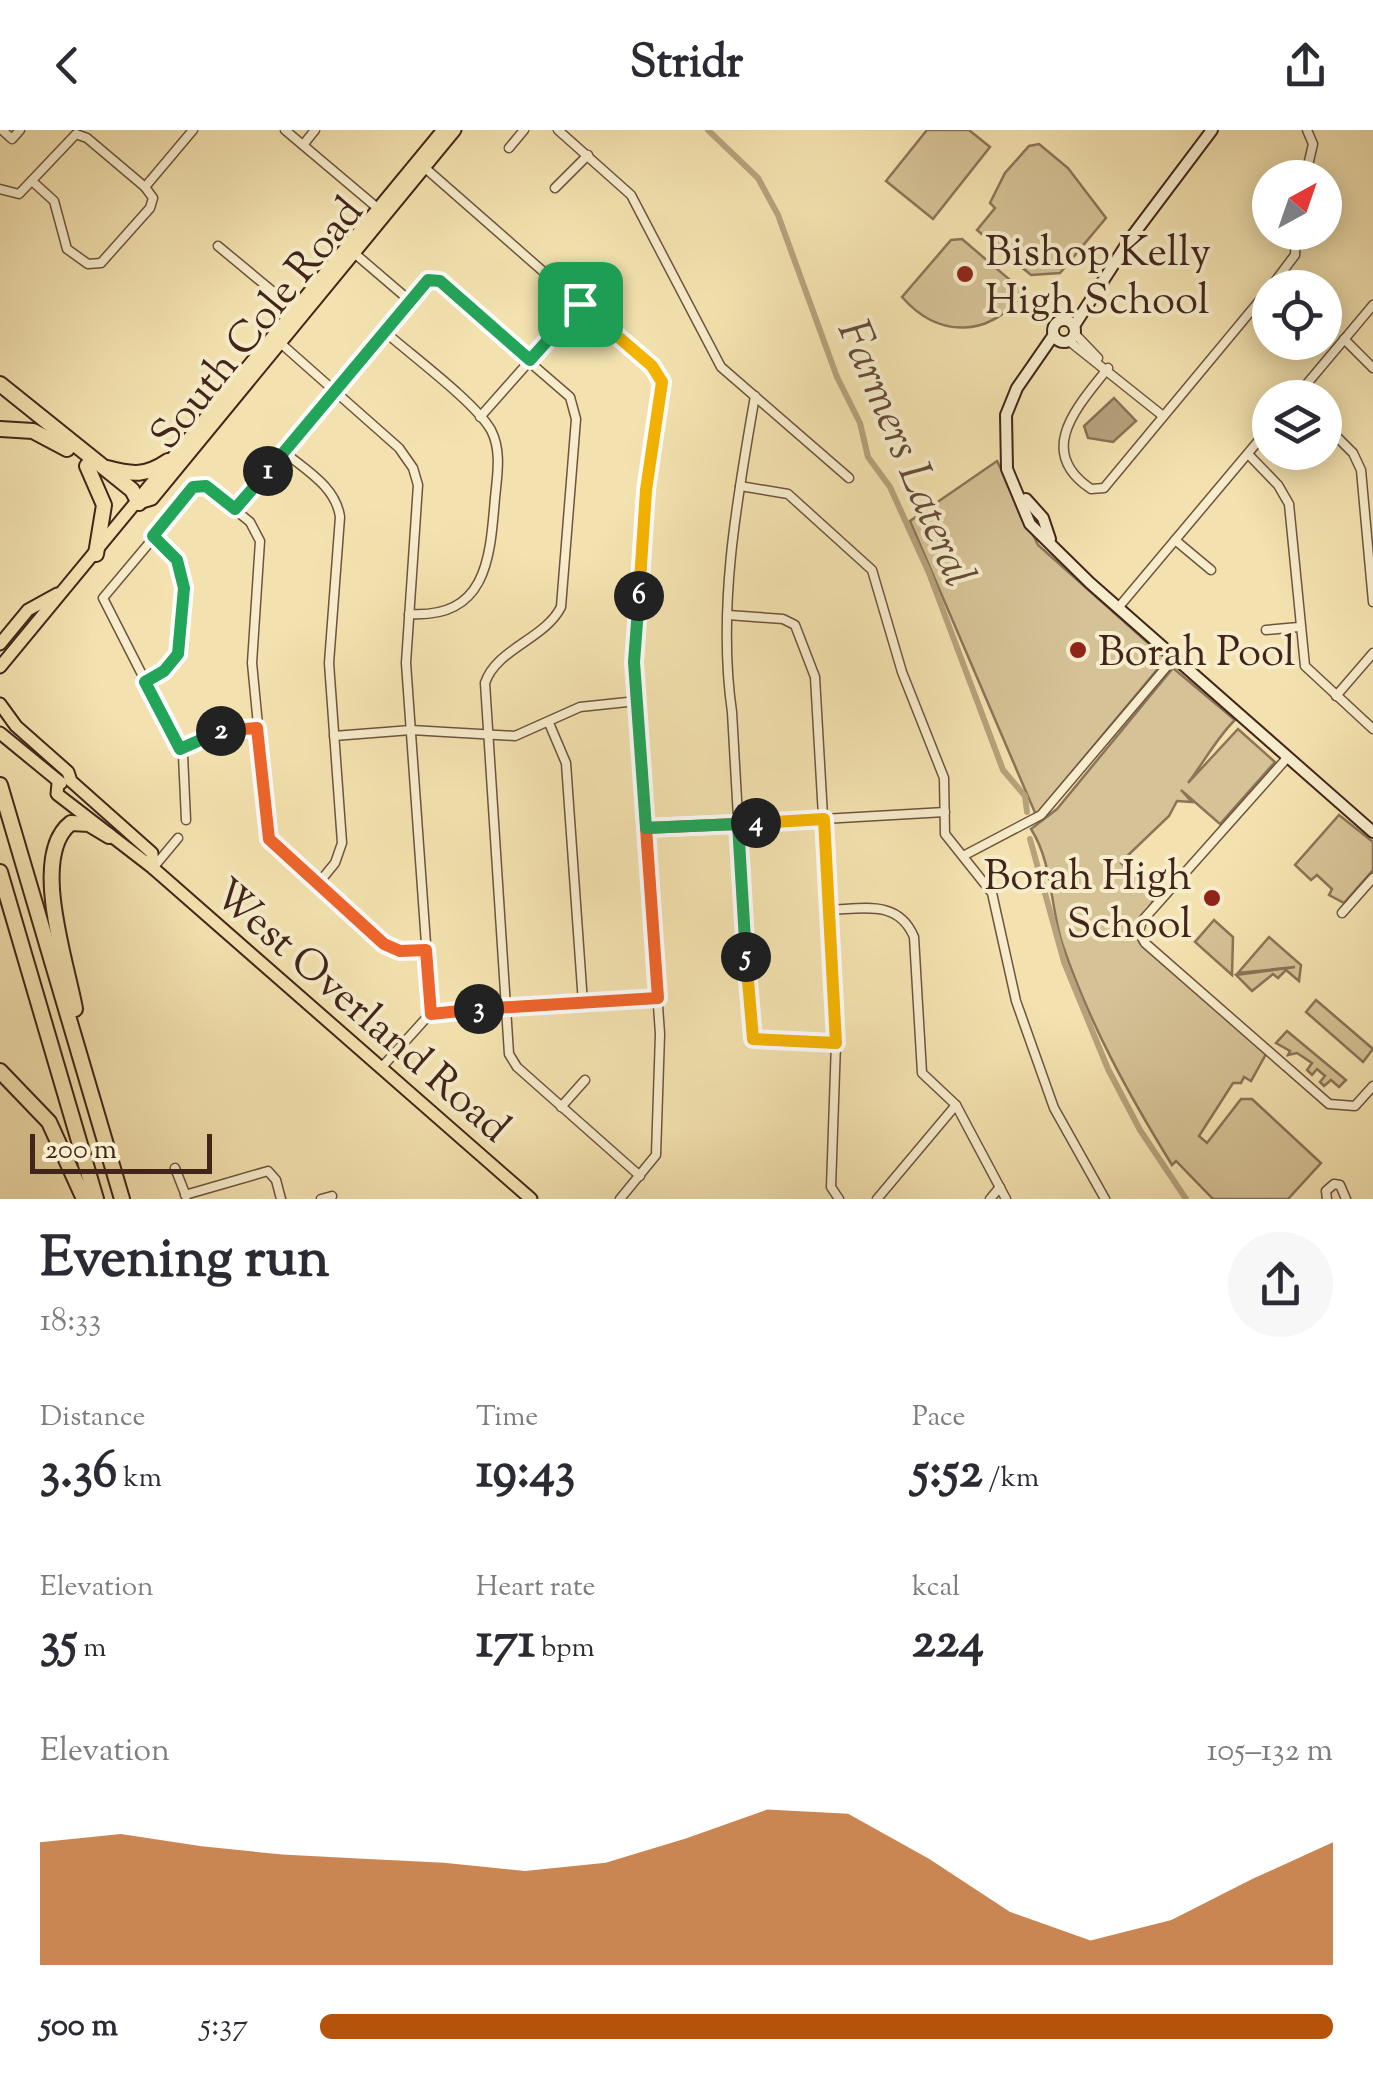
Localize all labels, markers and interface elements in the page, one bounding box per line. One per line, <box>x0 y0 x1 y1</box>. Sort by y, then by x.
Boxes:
text: Stridr <box>630 33 743 98</box>
icon: back <box>40 38 95 93</box>
icon: share <box>1278 38 1333 93</box>
north arrow <box>1252 160 1342 250</box>
map controls <box>1252 160 1342 470</box>
street label: South Cole Road <box>138 186 380 464</box>
place label: Bishop Kelly High School <box>985 225 1211 333</box>
pin <box>538 262 623 347</box>
marker: Bishop Kelly High School <box>954 263 976 285</box>
button: locate <box>1252 270 1342 360</box>
icon: arrive <box>553 277 608 332</box>
water label: Farmers Lateral <box>817 311 988 598</box>
button: layers <box>1252 380 1342 470</box>
pin: 1 <box>243 446 293 496</box>
text: 1 <box>263 451 273 491</box>
pin: 6 <box>614 571 664 621</box>
text: 6 <box>632 576 646 616</box>
place label: Borah Pool <box>1098 625 1295 685</box>
marker: Borah Pool <box>1067 639 1089 661</box>
pin: 2 <box>196 706 246 756</box>
text: 2 <box>214 711 228 751</box>
pin: 4 <box>731 798 781 848</box>
text: 4 <box>749 803 763 843</box>
place label: Borah High School <box>984 849 1192 957</box>
street label: West Overland Road <box>198 867 521 1159</box>
marker: Borah High School <box>1201 887 1223 909</box>
pin: 5 <box>721 932 771 982</box>
text: 5 <box>741 937 751 977</box>
pin: 3 <box>454 984 504 1034</box>
text: 3 <box>473 989 485 1029</box>
scale bar <box>30 1129 212 1174</box>
text: 200 m <box>45 1131 117 1171</box>
text: Evening run <box>40 1222 329 1301</box>
button: share <box>1228 1232 1333 1337</box>
text: 18:33 <box>40 1299 101 1345</box>
text: Distance <box>40 1398 146 1438</box>
text: Time <box>476 1398 538 1438</box>
text: Pace <box>912 1398 966 1438</box>
text: 3.36 <box>40 1438 117 1510</box>
text: 19:43 <box>476 1438 575 1510</box>
text: 5:52 <box>912 1438 983 1510</box>
text: km <box>117 1459 162 1499</box>
text: /km <box>983 1459 1039 1499</box>
text: Elevation <box>40 1568 154 1608</box>
text: Heart rate <box>476 1568 596 1608</box>
text: kcal <box>912 1568 960 1608</box>
text: 35 <box>40 1608 77 1680</box>
text: 171 <box>476 1608 535 1680</box>
text: 224 <box>912 1608 984 1680</box>
text: m <box>77 1629 106 1669</box>
text: bpm <box>535 1629 595 1669</box>
text: Elevation <box>40 1729 170 1775</box>
text: 105–132 m <box>1207 1729 1333 1775</box>
text: 500 m <box>40 2004 118 2050</box>
text: 5:37 <box>200 2004 248 2050</box>

